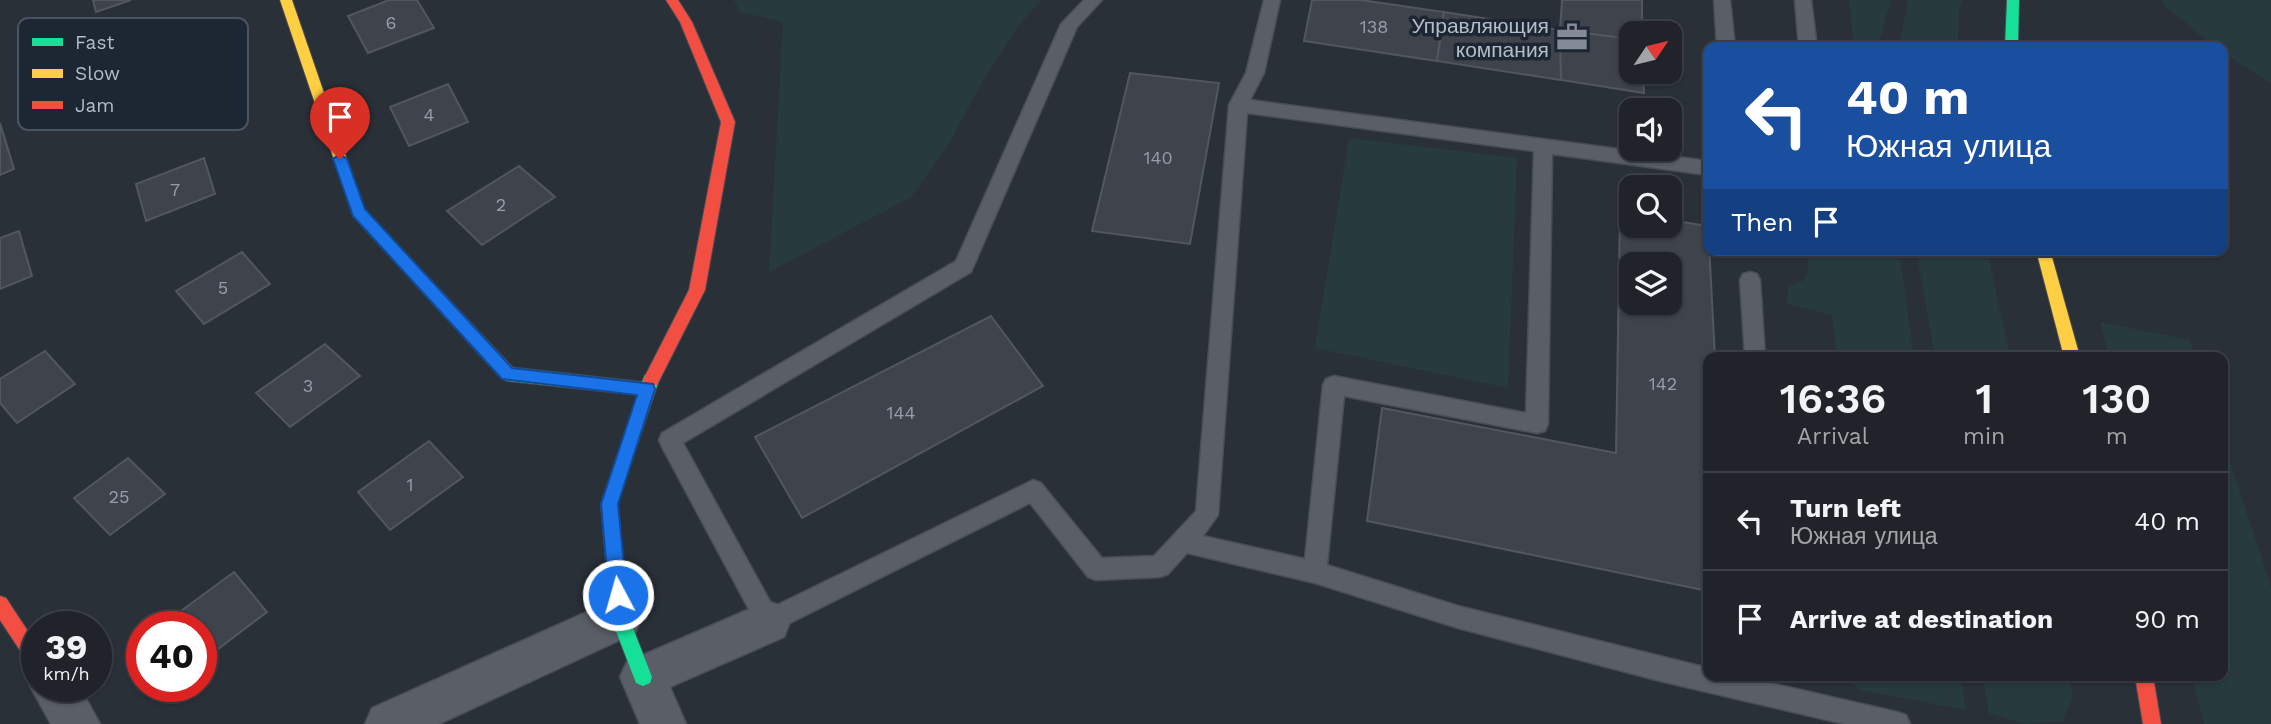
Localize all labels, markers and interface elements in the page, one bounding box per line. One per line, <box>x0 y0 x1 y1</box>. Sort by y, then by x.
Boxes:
house number: 6 <box>386 12 396 33</box>
place label: Управляющия компания <box>1411 13 1549 62</box>
house number: 138 <box>1360 16 1388 37</box>
legend <box>18 18 248 130</box>
office icon: Управляющия компания <box>1555 20 1589 54</box>
north arrow <box>1619 21 1682 84</box>
map controls <box>1619 21 1682 315</box>
text: Fast <box>75 31 114 54</box>
text: Slow <box>75 62 120 85</box>
text: 40 m <box>1846 68 1969 126</box>
icon: left <box>1731 70 1822 161</box>
pin <box>310 87 370 159</box>
text: Jam <box>75 94 114 117</box>
icon: arrive <box>321 98 359 136</box>
button: sound <box>1619 98 1682 161</box>
house number: 4 <box>424 104 435 125</box>
text: Южная улица <box>1846 127 2051 165</box>
house number: 140 <box>1143 147 1173 168</box>
button: search <box>1619 175 1682 238</box>
house number: 7 <box>170 179 180 200</box>
house number: 2 <box>496 194 506 215</box>
icon: arrive <box>1807 203 1845 241</box>
text: Then <box>1731 207 1793 237</box>
button: layers <box>1619 252 1682 315</box>
house number: 5 <box>218 277 228 298</box>
house number: 142 <box>1649 373 1677 394</box>
text: 16:36 <box>1780 374 1886 423</box>
text: 1 <box>1975 374 1993 423</box>
text: 130 <box>2082 374 2151 423</box>
house number: 3 <box>303 375 313 396</box>
house number: 144 <box>886 402 916 423</box>
text: Arrival <box>1797 423 1869 450</box>
text: min <box>1963 423 2005 450</box>
text: m <box>2106 423 2128 450</box>
house number: 1 <box>406 474 414 495</box>
house number: 25 <box>109 486 129 507</box>
text: Turn left <box>1790 493 1901 523</box>
icon: left <box>1731 502 1769 540</box>
text: 40 m <box>2134 506 2200 536</box>
text: Южная улица <box>1790 523 1938 550</box>
position arrow <box>581 558 655 632</box>
icon: arrive <box>1731 600 1769 638</box>
text: Arrive at destination <box>1790 604 2053 634</box>
text: 90 m <box>2134 604 2200 634</box>
speed limit sign: 40 <box>126 611 217 702</box>
text: 39 <box>45 626 88 668</box>
text: km/h <box>43 663 90 684</box>

